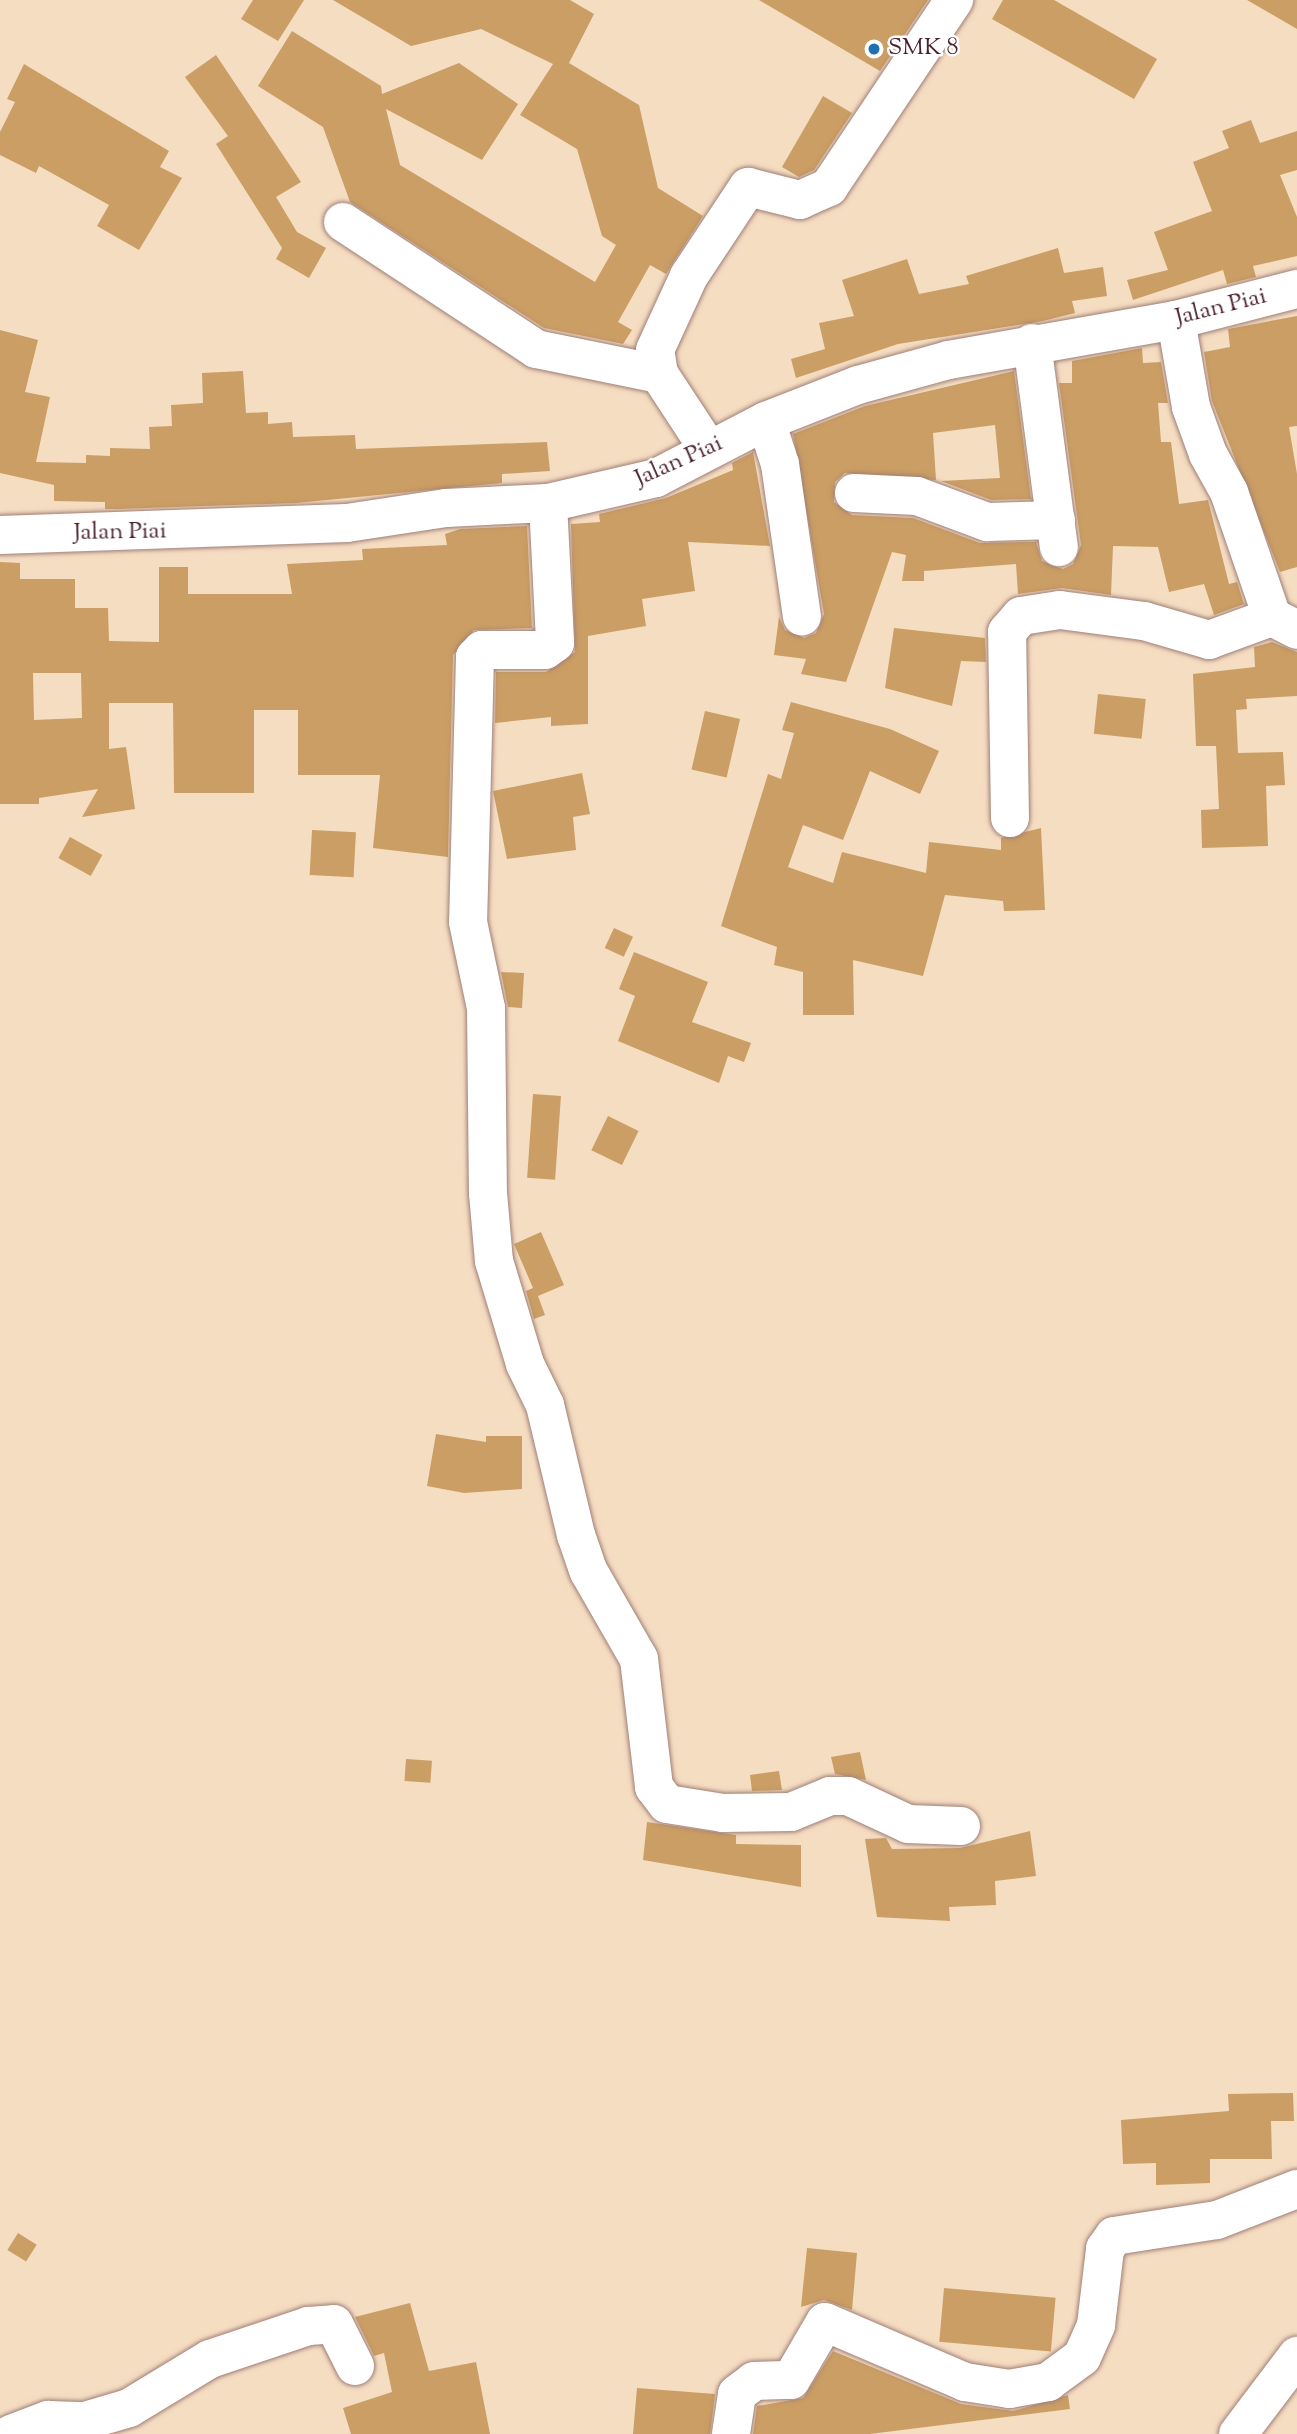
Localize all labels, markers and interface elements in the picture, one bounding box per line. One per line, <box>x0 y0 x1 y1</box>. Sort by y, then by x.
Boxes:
place label: SMK 8 <box>888 35 959 63</box>
marker: SMK 8 <box>866 41 882 57</box>
street label: Jalan Piai <box>1172 283 1270 333</box>
street label: Jalan Piai <box>631 430 727 494</box>
street label: Jalan Piai <box>73 518 167 548</box>

